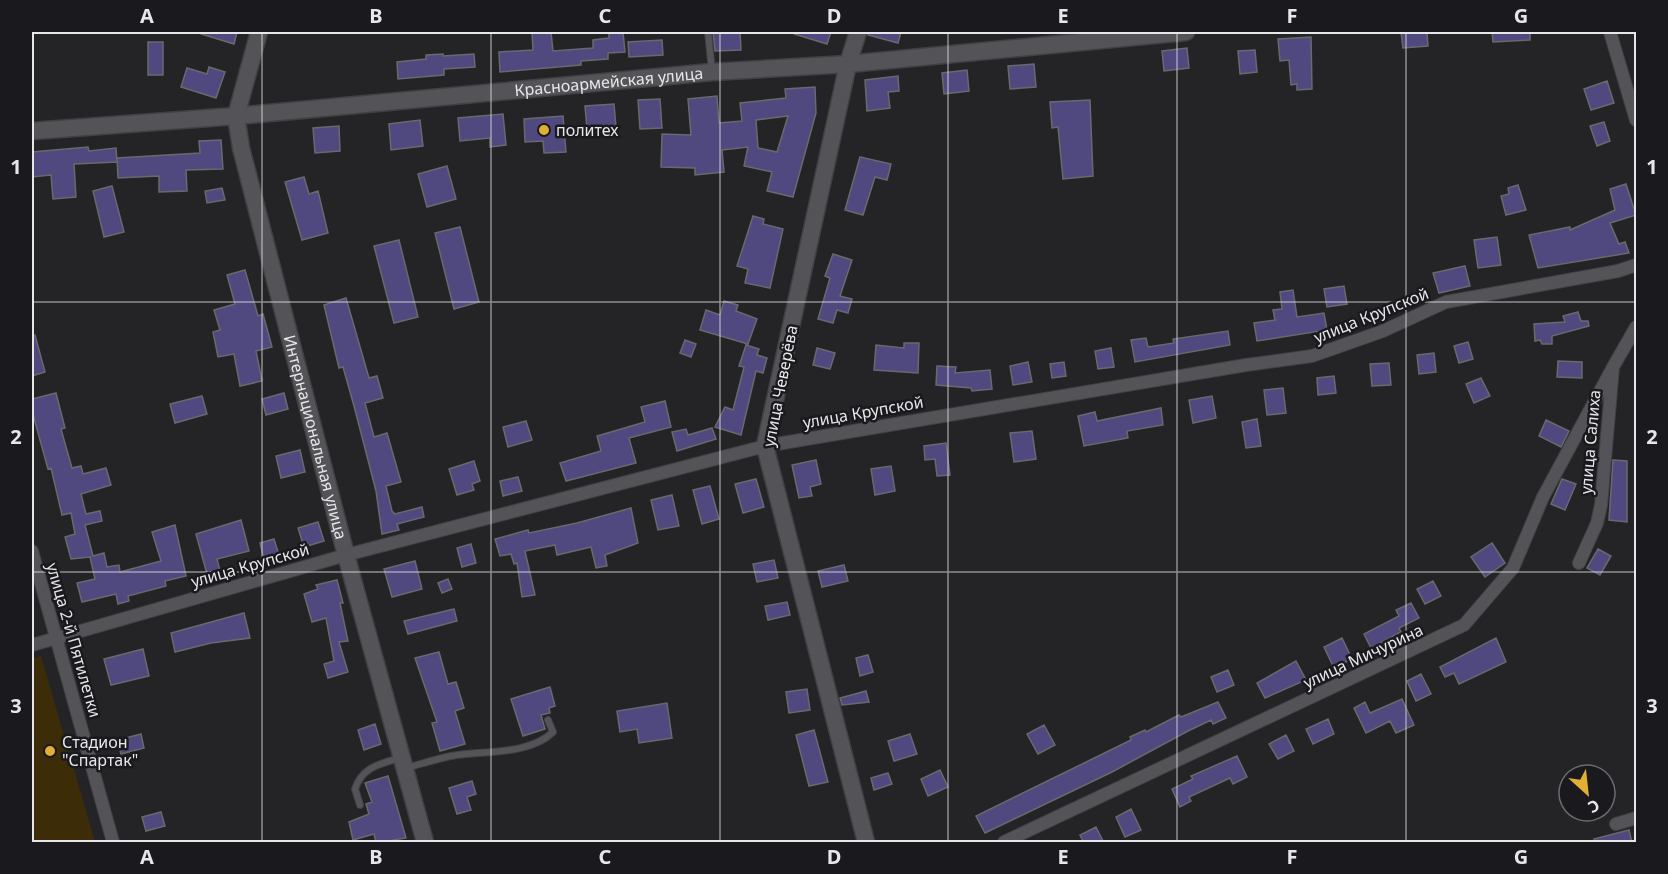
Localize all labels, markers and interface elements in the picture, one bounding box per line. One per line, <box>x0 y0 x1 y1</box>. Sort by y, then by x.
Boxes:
text: A <box>140 2 154 29</box>
text: B <box>369 2 383 29</box>
text: C <box>599 2 612 29</box>
text: D <box>827 2 841 29</box>
text: E <box>1057 2 1069 29</box>
text: F <box>1287 2 1297 29</box>
text: G <box>1514 2 1528 29</box>
street label: Красноармейская улица <box>514 62 704 101</box>
place label: политех <box>556 119 619 141</box>
marker: политех <box>537 123 551 137</box>
text: 1 <box>10 153 22 180</box>
text: 1 <box>1646 153 1658 180</box>
street label: улица Крупской <box>1310 282 1432 348</box>
street label: улица Чеверёва <box>757 323 803 449</box>
street label: Интернациональная улица <box>279 333 352 542</box>
street label: улица Салиха <box>1574 389 1606 495</box>
street label: улица Крупской <box>801 391 925 433</box>
text: 2 <box>10 423 22 450</box>
text: 2 <box>1646 423 1658 450</box>
street label: улица Крупской <box>188 538 312 592</box>
street label: улица 2-й Пятилетки <box>41 560 107 720</box>
street label: улица Мичурина <box>1299 619 1427 693</box>
text: 3 <box>10 692 22 719</box>
text: 3 <box>1646 692 1658 719</box>
place label: Стадион "Спартак" <box>62 731 138 771</box>
marker: Стадион "Спартак" <box>43 744 57 758</box>
north arrow <box>1557 763 1617 823</box>
text: С <box>1584 794 1603 819</box>
text: A <box>140 843 154 870</box>
text: B <box>369 843 383 870</box>
text: C <box>599 843 612 870</box>
text: D <box>827 843 841 870</box>
text: E <box>1057 843 1069 870</box>
text: F <box>1287 843 1297 870</box>
text: G <box>1514 843 1528 870</box>

